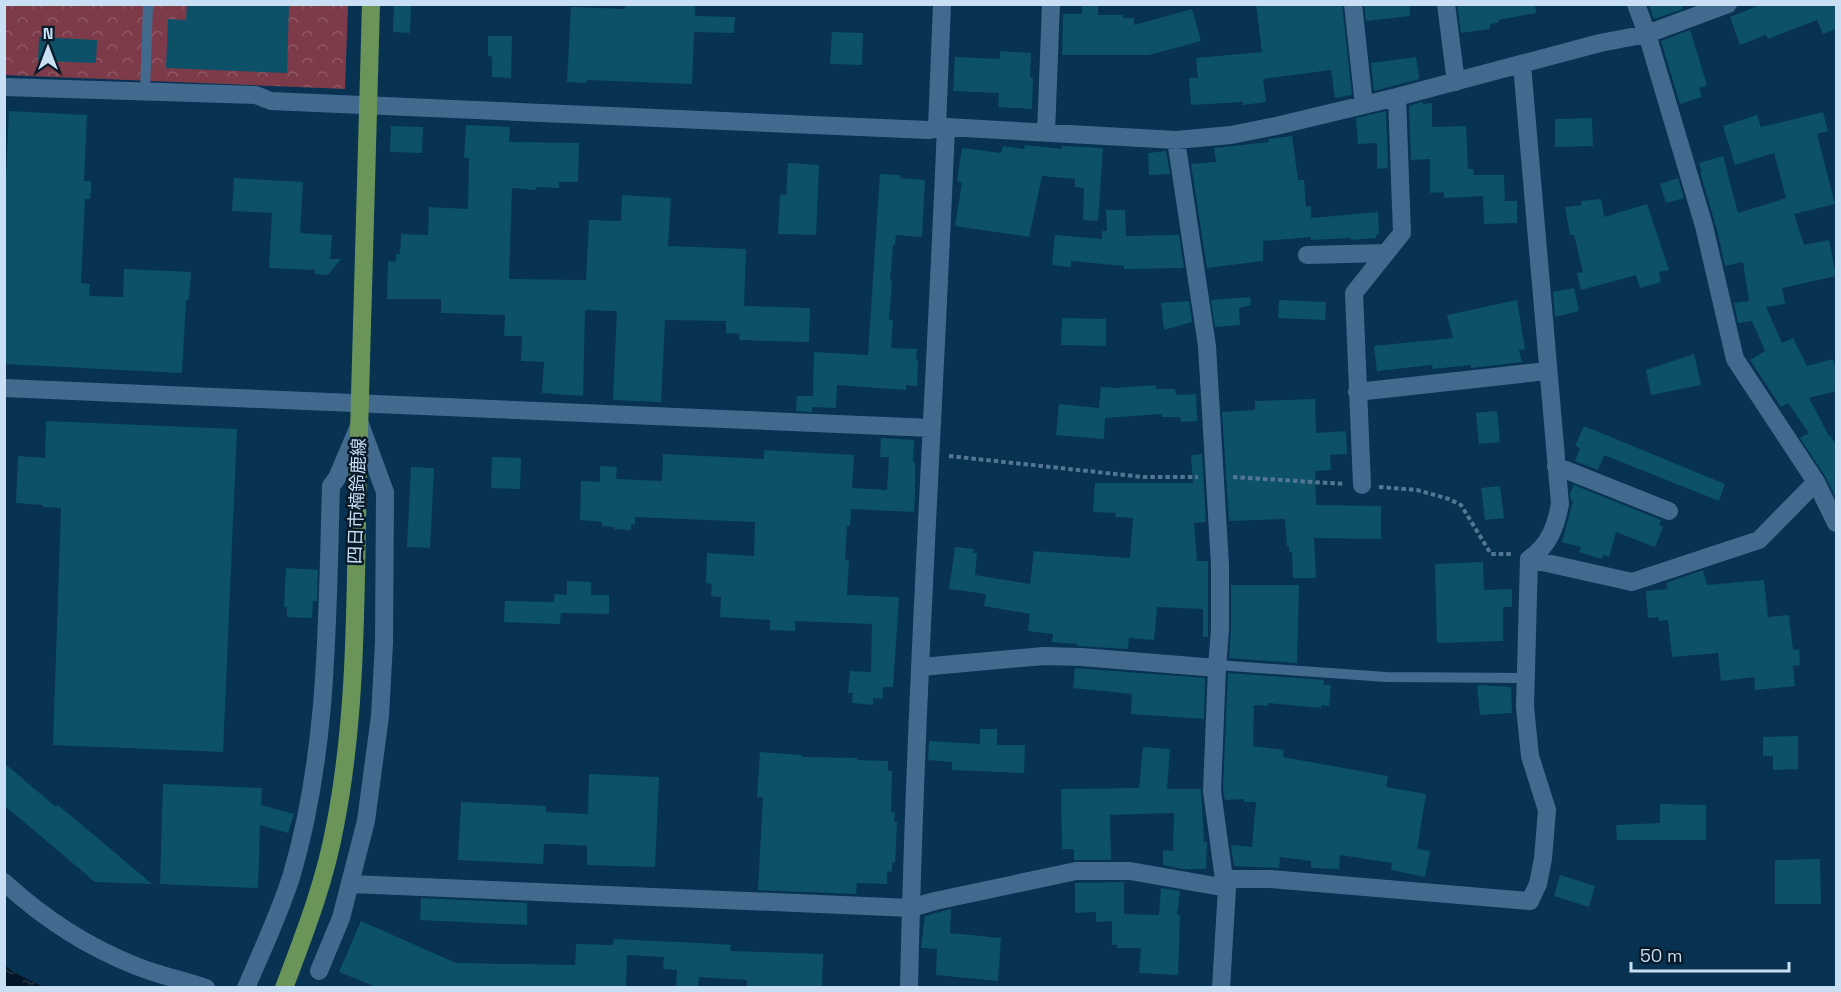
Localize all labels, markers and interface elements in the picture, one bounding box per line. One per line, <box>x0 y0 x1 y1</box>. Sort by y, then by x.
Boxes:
north arrow <box>18 18 78 78</box>
text: N <box>43 23 53 44</box>
street label: 四日市楠鈴鹿線 <box>343 438 370 564</box>
scale bar <box>1631 935 1788 973</box>
text: 50 m <box>1640 944 1682 967</box>

